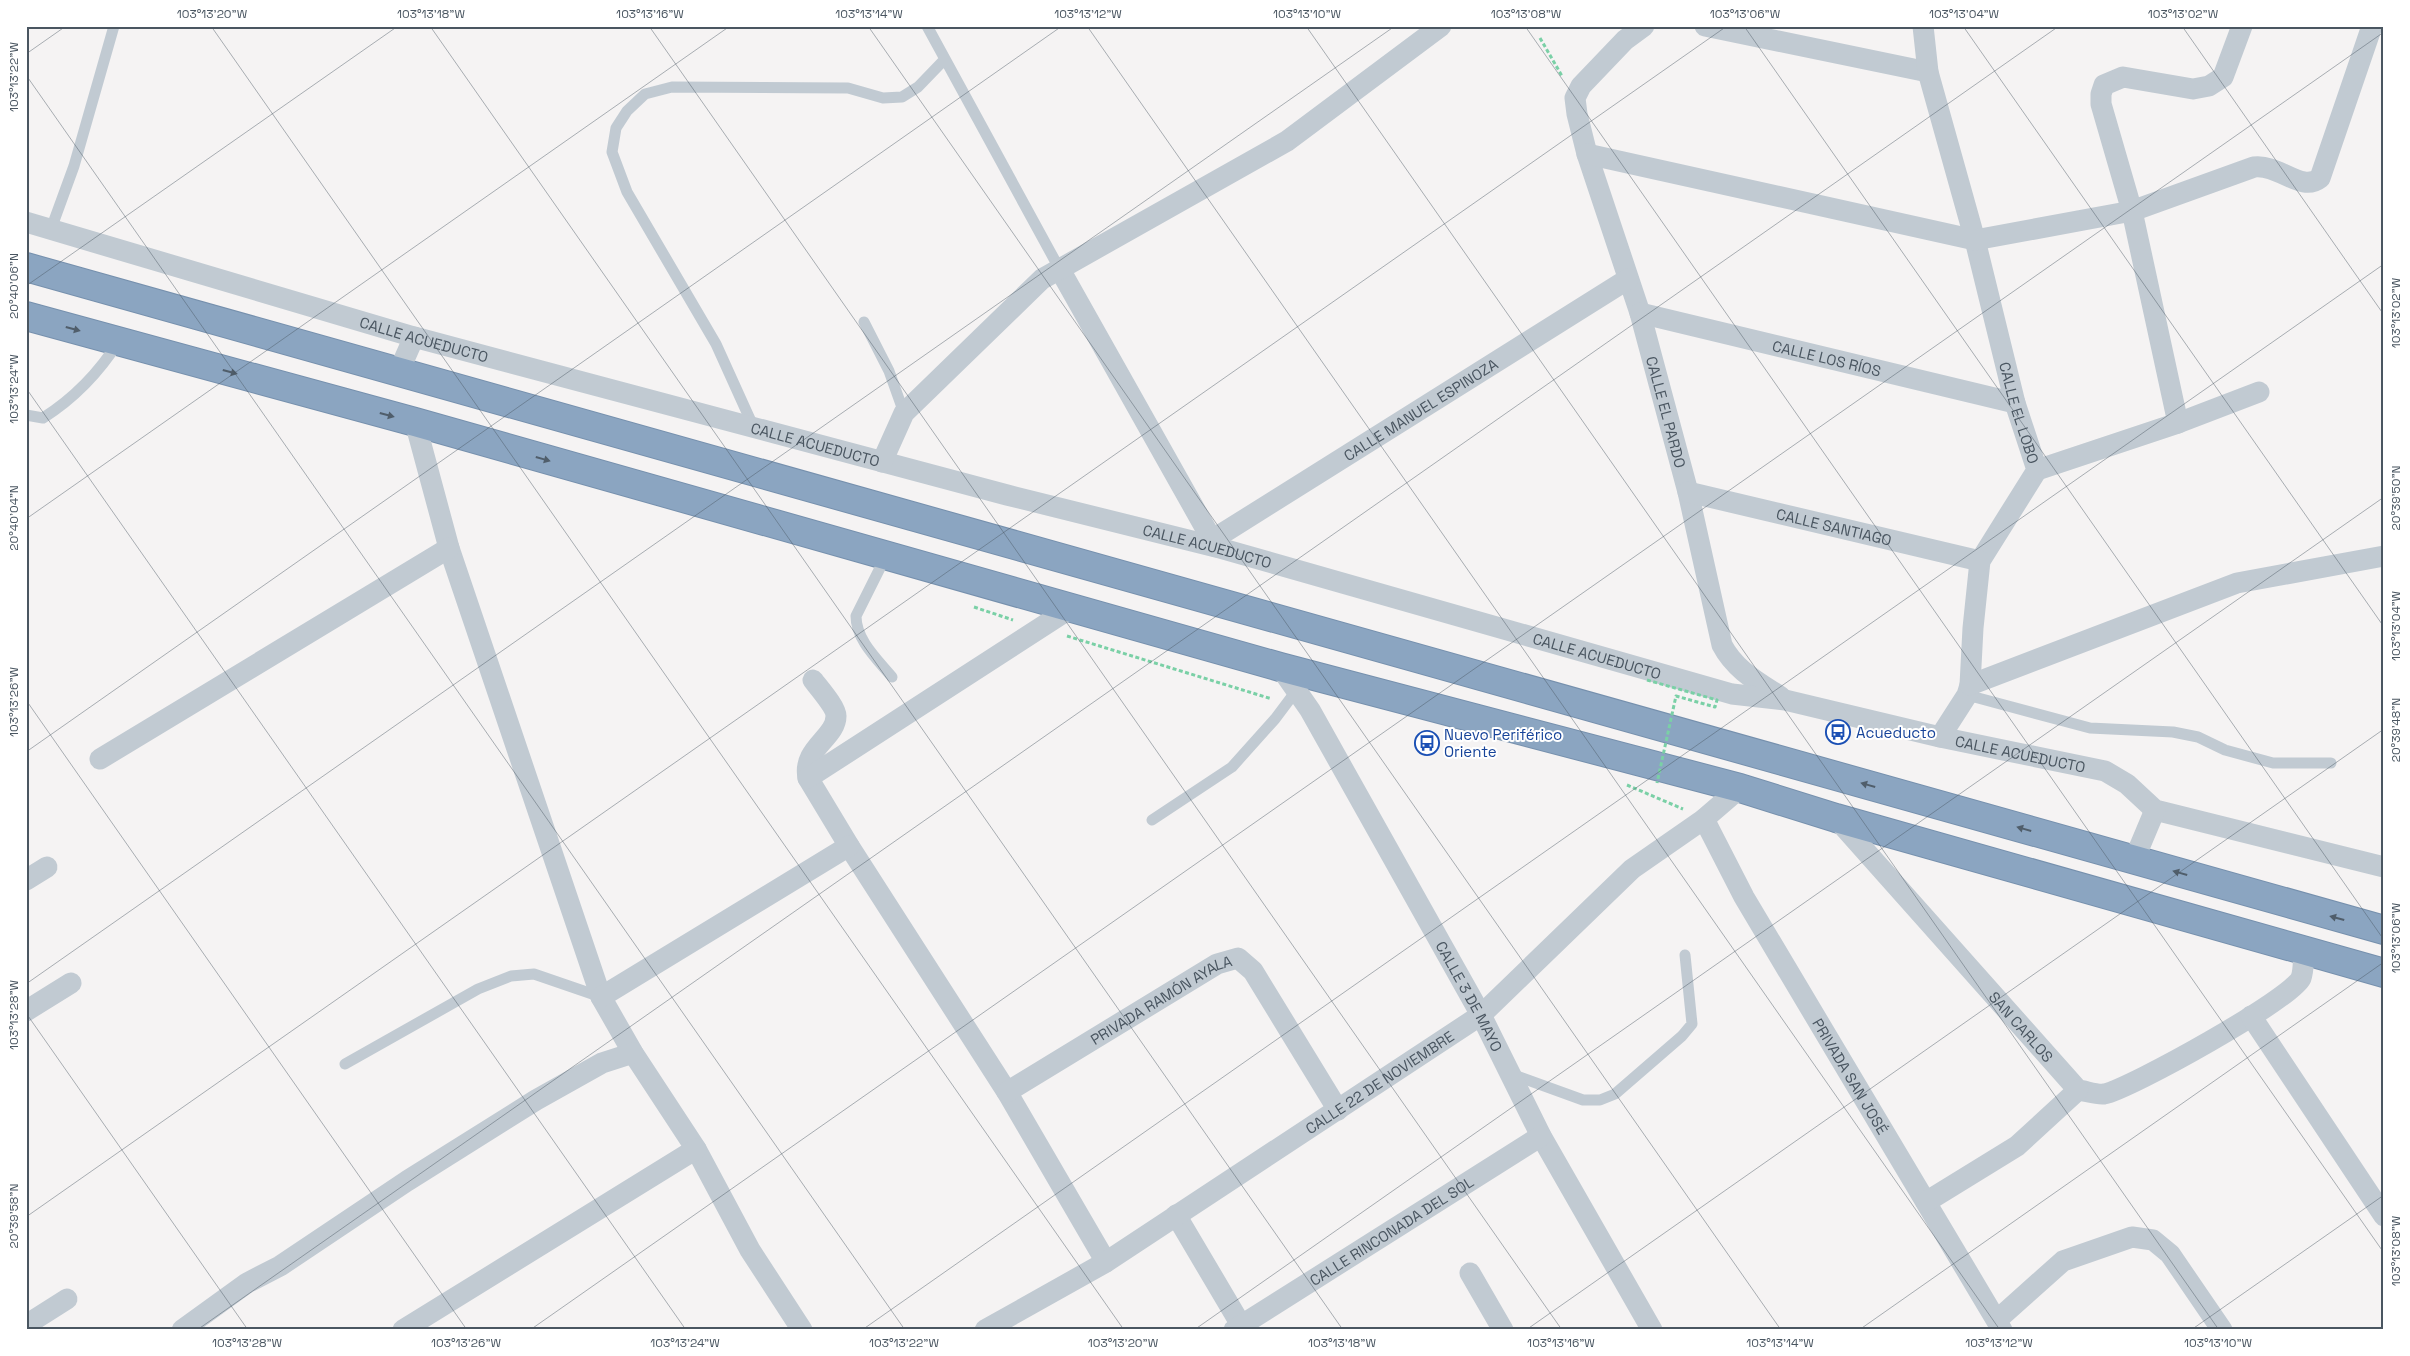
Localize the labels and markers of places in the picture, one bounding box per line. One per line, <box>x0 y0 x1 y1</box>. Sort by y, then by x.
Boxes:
bus stop icon: Acueducto <box>1825 719 1851 745</box>
place label: Acueducto <box>1856 723 1936 742</box>
place label: Nuevo Periférico Oriente <box>1444 725 1562 761</box>
bus stop icon: Nuevo Periférico Oriente <box>1414 730 1440 756</box>

